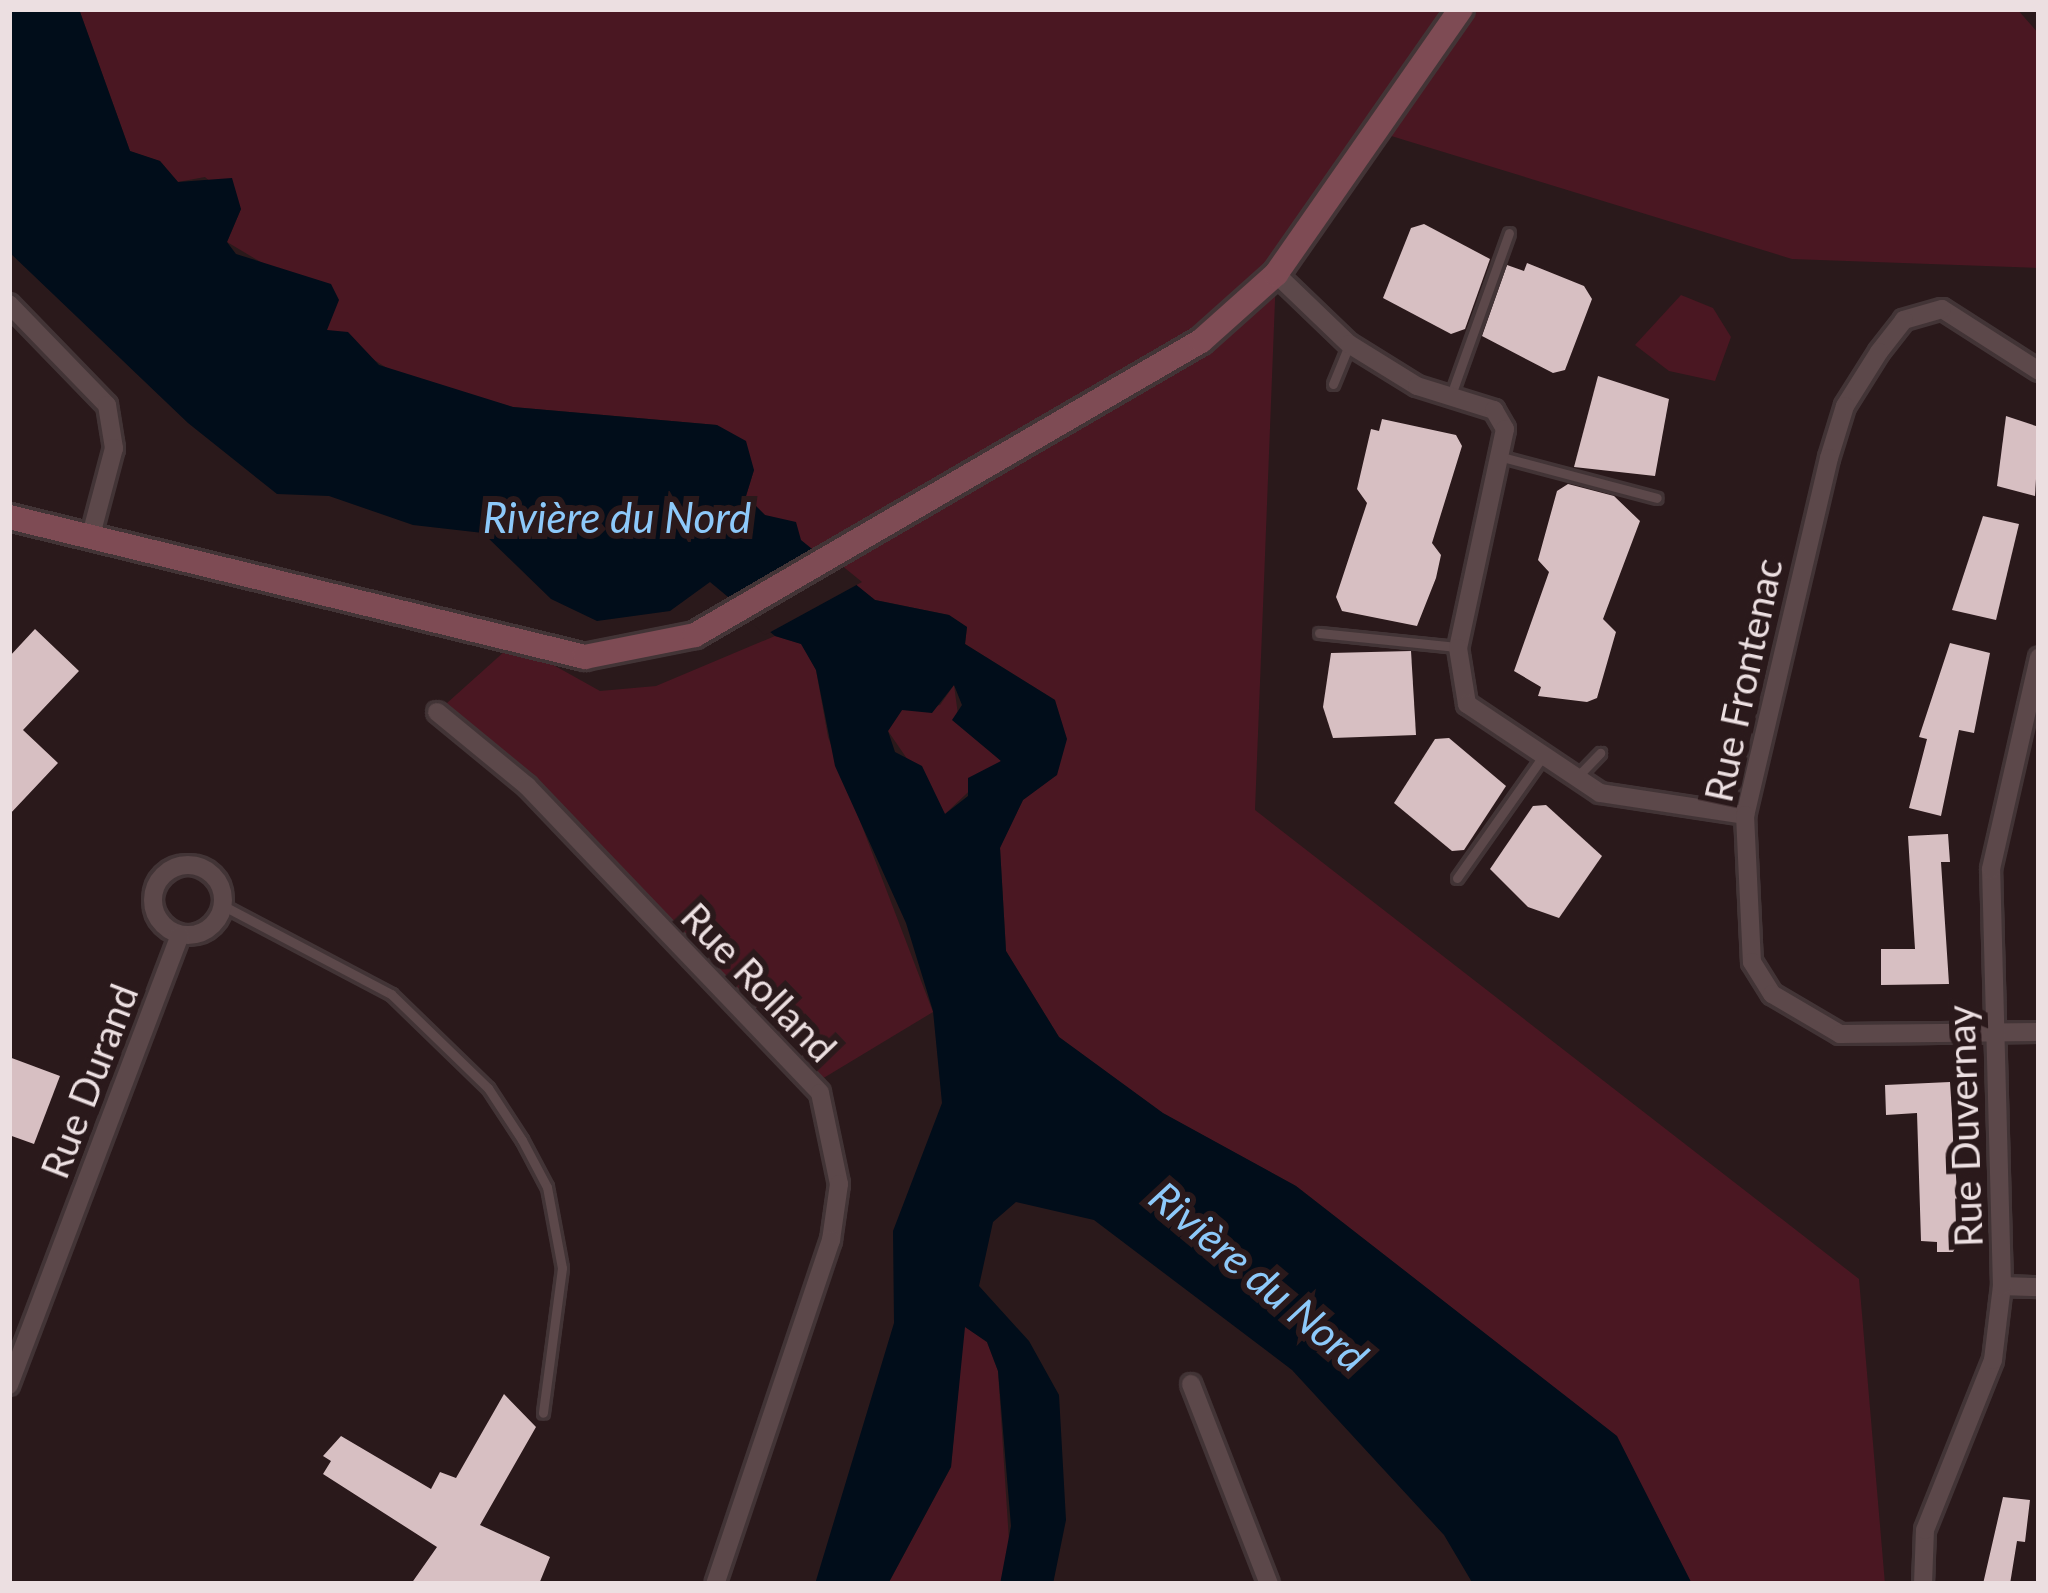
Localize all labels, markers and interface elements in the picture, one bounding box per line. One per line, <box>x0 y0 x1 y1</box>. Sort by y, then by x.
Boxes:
water label: Rivière du Nord <box>483 492 751 542</box>
street label: Rue Frontenac <box>1694 554 1792 806</box>
street label: Rue Rolland <box>672 893 846 1071</box>
street label: Rue Durand <box>31 977 147 1185</box>
street label: Rue Duvernay <box>1936 1004 1992 1248</box>
water label: Rivière du Nord <box>1140 1170 1378 1382</box>

